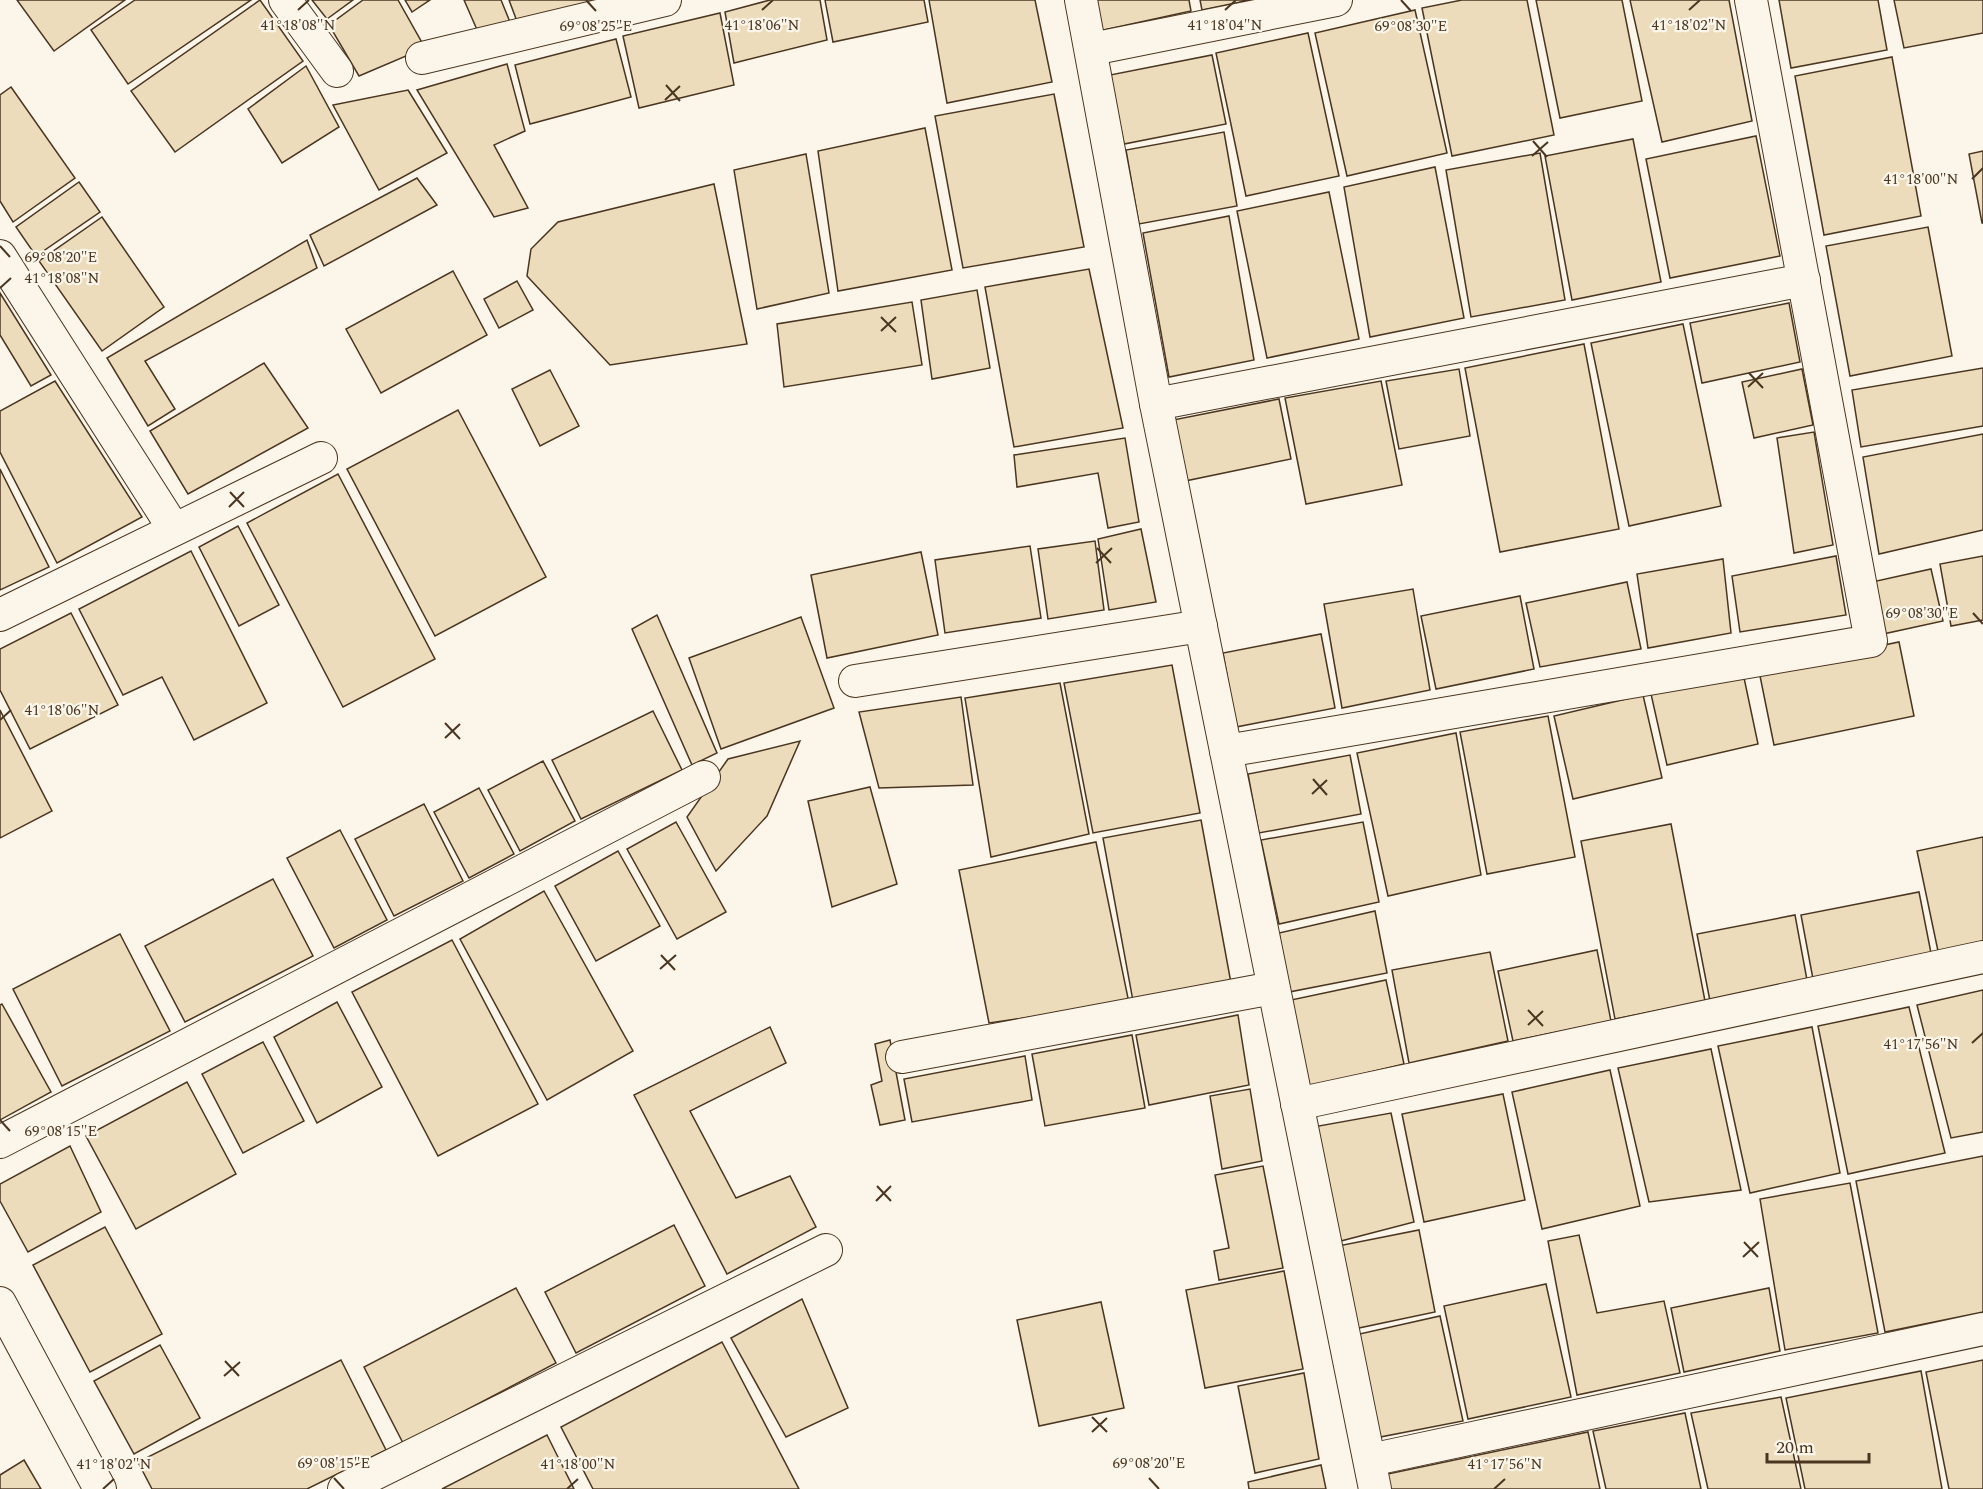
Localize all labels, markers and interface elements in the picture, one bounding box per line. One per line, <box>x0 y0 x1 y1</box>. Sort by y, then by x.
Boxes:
text: 41°18'08"N <box>261 14 336 37</box>
text: 41°18'06"N <box>725 14 800 37</box>
text: 41°18'04"N <box>1188 14 1263 37</box>
text: 41°18'02"N <box>1652 14 1727 37</box>
text: 69°08'25"E <box>560 15 632 38</box>
text: 69°08'30"E <box>1375 15 1447 38</box>
text: 41°18'00"N <box>1884 168 1959 191</box>
text: 69°08'20"E <box>25 246 97 269</box>
text: 41°18'08"N <box>25 267 100 290</box>
text: 69°08'30"E <box>1886 602 1958 625</box>
text: 41°18'06"N <box>25 699 100 722</box>
text: 41°17'56"N <box>1884 1033 1959 1056</box>
text: 69°08'15"E <box>25 1120 97 1143</box>
scale bar <box>1767 1426 1869 1464</box>
text: 20 m <box>1776 1434 1814 1461</box>
text: 69°08'15"E <box>298 1452 370 1475</box>
text: 69°08'20"E <box>1113 1452 1185 1475</box>
text: 41°18'02"N <box>77 1453 152 1476</box>
text: 41°18'00"N <box>541 1453 616 1476</box>
text: 41°17'56"N <box>1468 1453 1543 1476</box>

